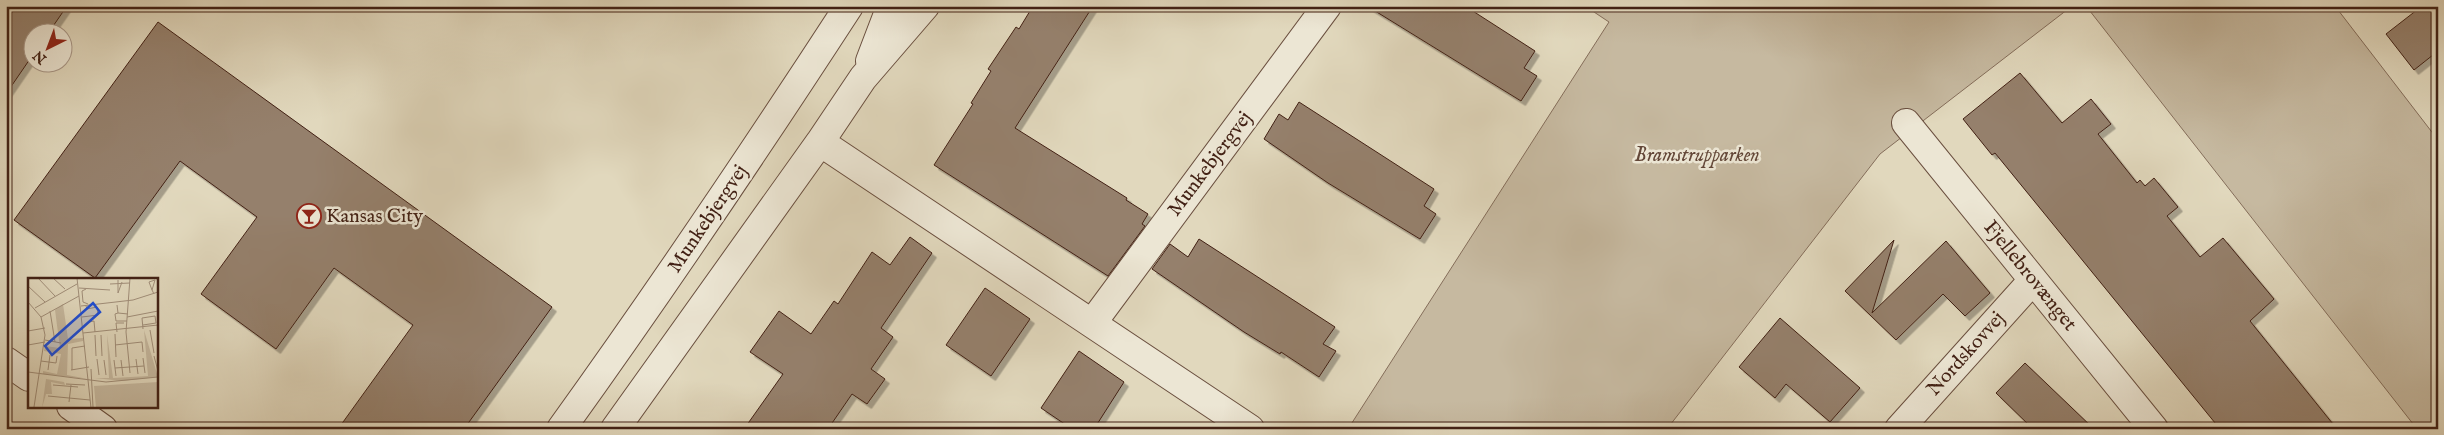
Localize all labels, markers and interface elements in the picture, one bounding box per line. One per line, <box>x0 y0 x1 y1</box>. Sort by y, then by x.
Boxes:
north arrow <box>22 22 72 72</box>
text: N <box>29 46 51 68</box>
street label: Munkebjergvej <box>1162 107 1258 221</box>
park label: Bramstrupparken <box>1634 143 1760 168</box>
street label: Munkebjergvej <box>663 160 753 278</box>
bar icon: Kansas City <box>296 203 322 229</box>
place label: Kansas City <box>326 204 423 229</box>
street label: Fjellebrovænget <box>1978 216 2082 336</box>
inset map <box>28 278 158 408</box>
street label: Nordskovvej <box>1922 307 2010 401</box>

